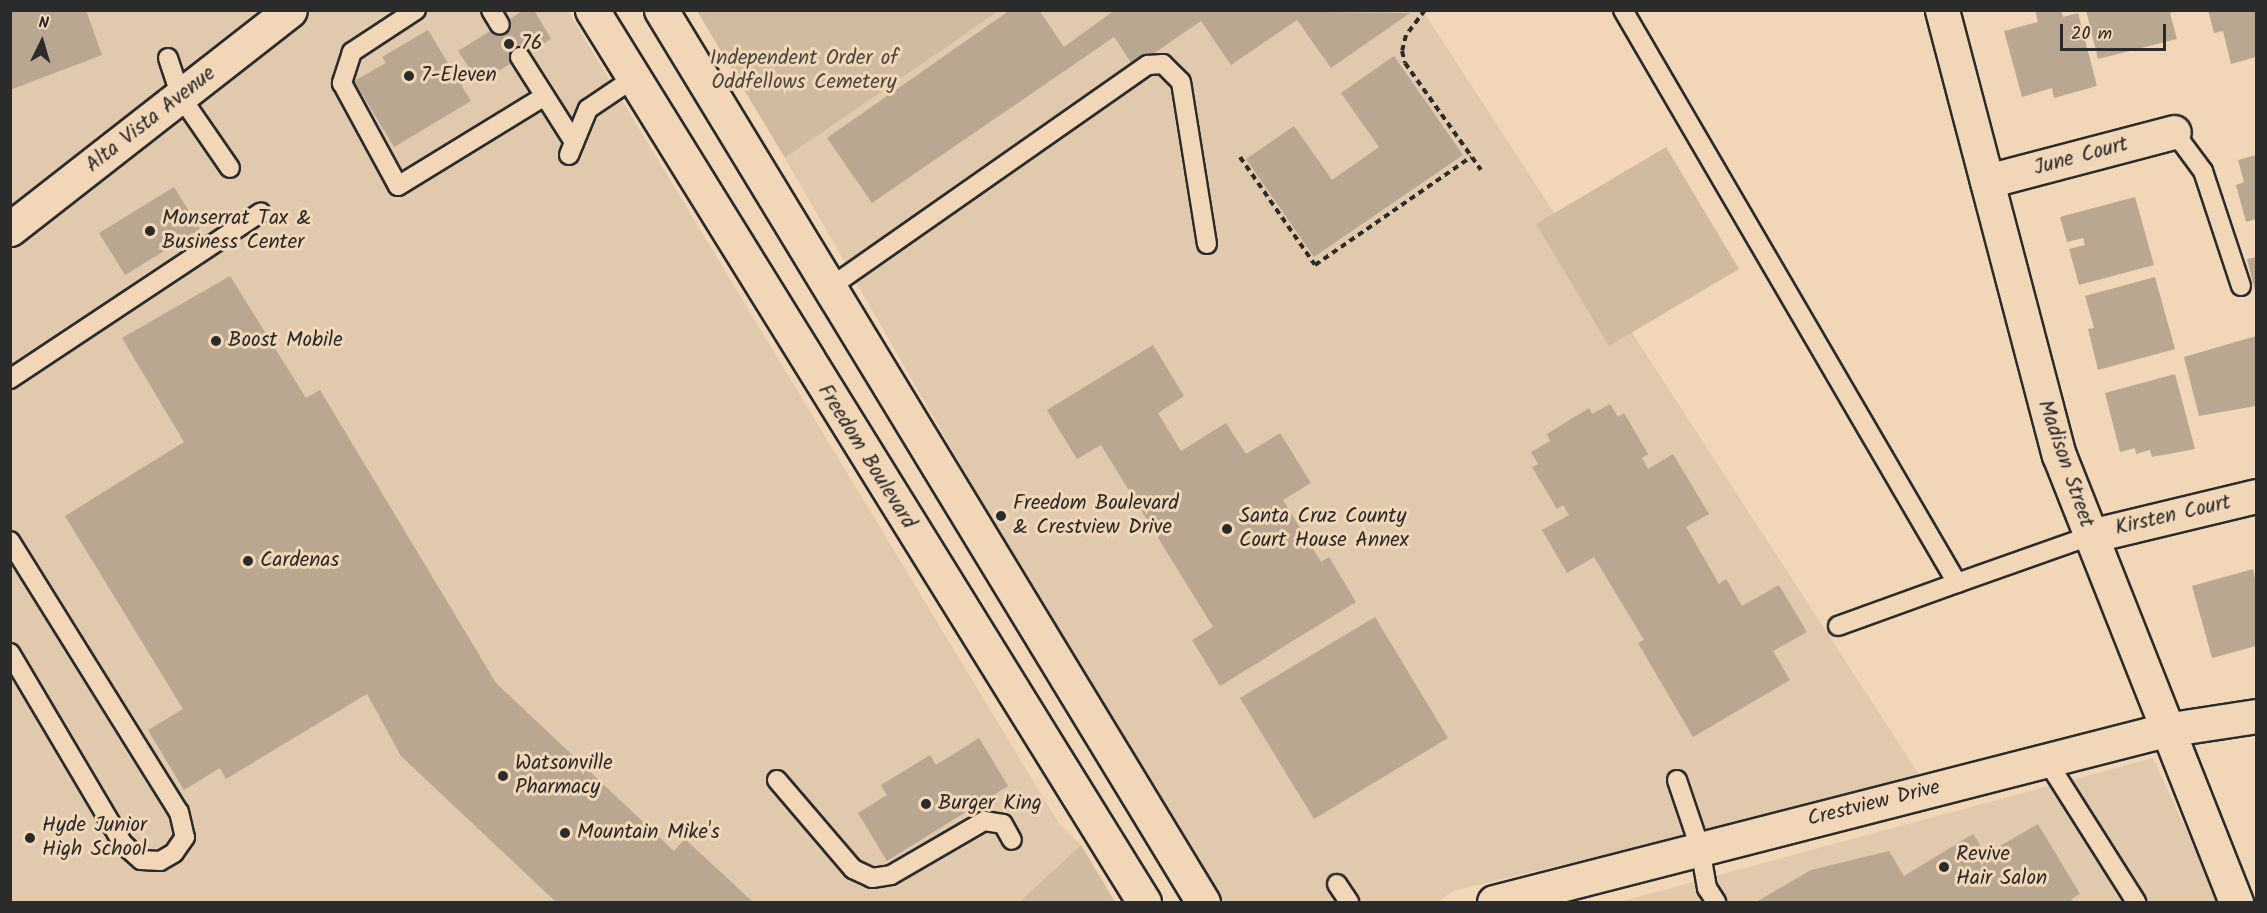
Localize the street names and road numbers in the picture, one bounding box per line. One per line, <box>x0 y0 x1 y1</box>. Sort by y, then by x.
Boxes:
street label: Alta Vista Avenue <box>81 62 221 178</box>
street label: June Court <box>2031 132 2131 182</box>
street label: Freedom Boulevard <box>811 380 921 534</box>
street label: Madison Street <box>2031 397 2099 531</box>
street label: Kirsten Court <box>2113 490 2233 542</box>
street label: Crestview Drive <box>1805 775 1943 833</box>

